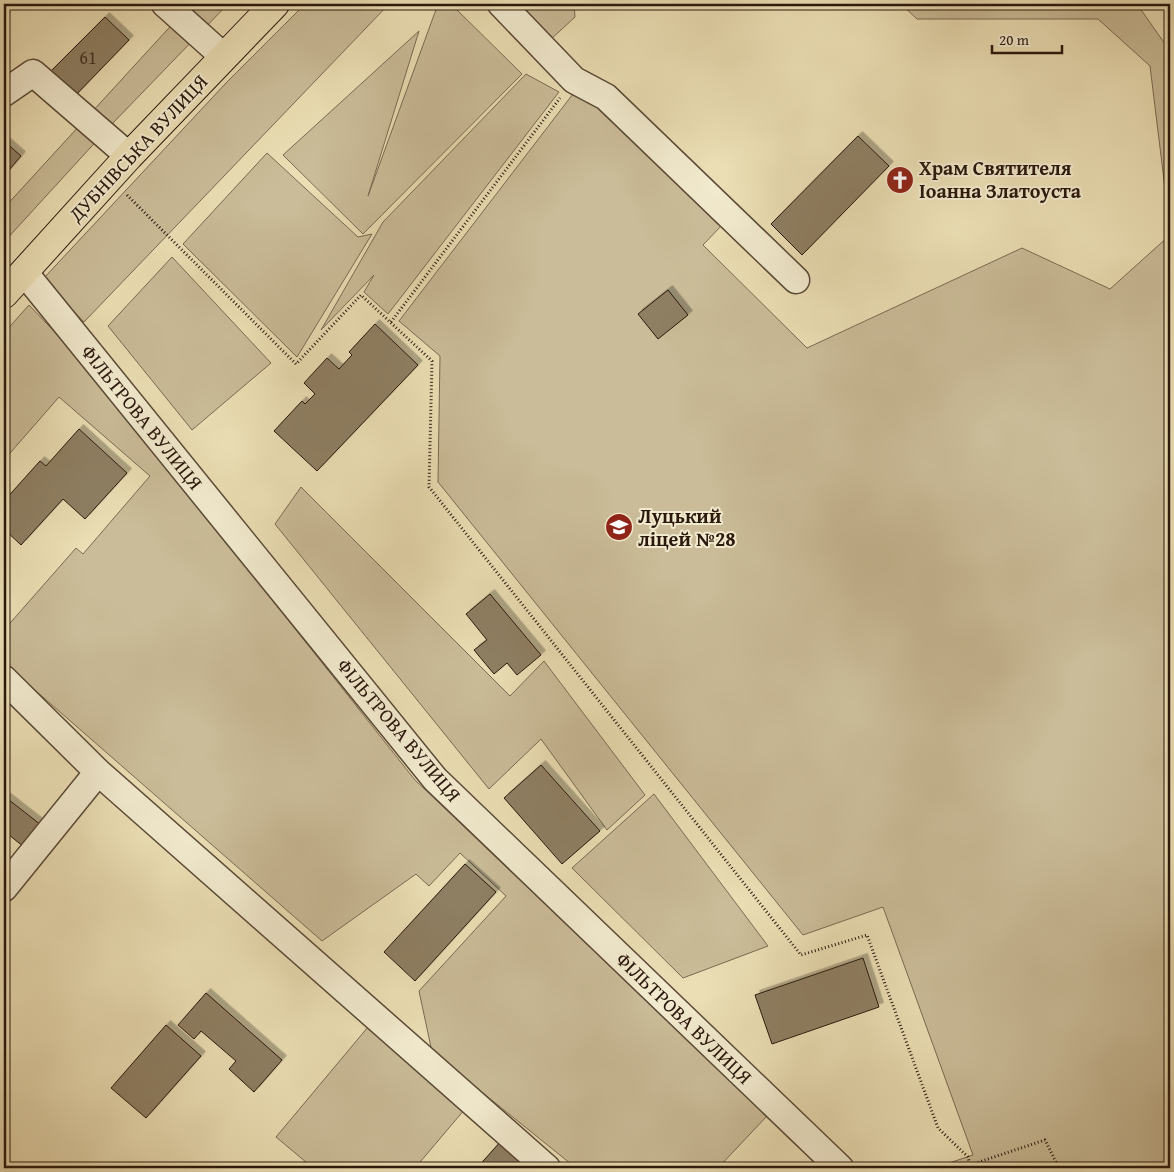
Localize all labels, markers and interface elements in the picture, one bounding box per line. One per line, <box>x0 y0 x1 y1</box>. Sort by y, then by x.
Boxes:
scale bar <box>992 22 1062 54</box>
text: 20 m <box>999 29 1030 50</box>
house number: 61 <box>79 44 97 71</box>
street label: ДУБНІВСЬКА ВУЛИЦЯ <box>61 67 214 229</box>
place label: Храм Святителя Іоанна Златоуста <box>919 153 1082 205</box>
church icon: Храм Святителя Іоанна Златоуста <box>885 165 915 195</box>
street label: ФІЛЬТРОВА ВУЛИЦЯ <box>75 338 210 496</box>
place label: Луцький ліцей №28 <box>638 501 736 553</box>
school or university icon: Луцький ліцей №28 <box>604 512 634 542</box>
street label: ФІЛЬТРОВА ВУЛИЦЯ <box>331 652 468 808</box>
street label: ФІЛЬТРОВА ВУЛИЦЯ <box>610 945 759 1091</box>

